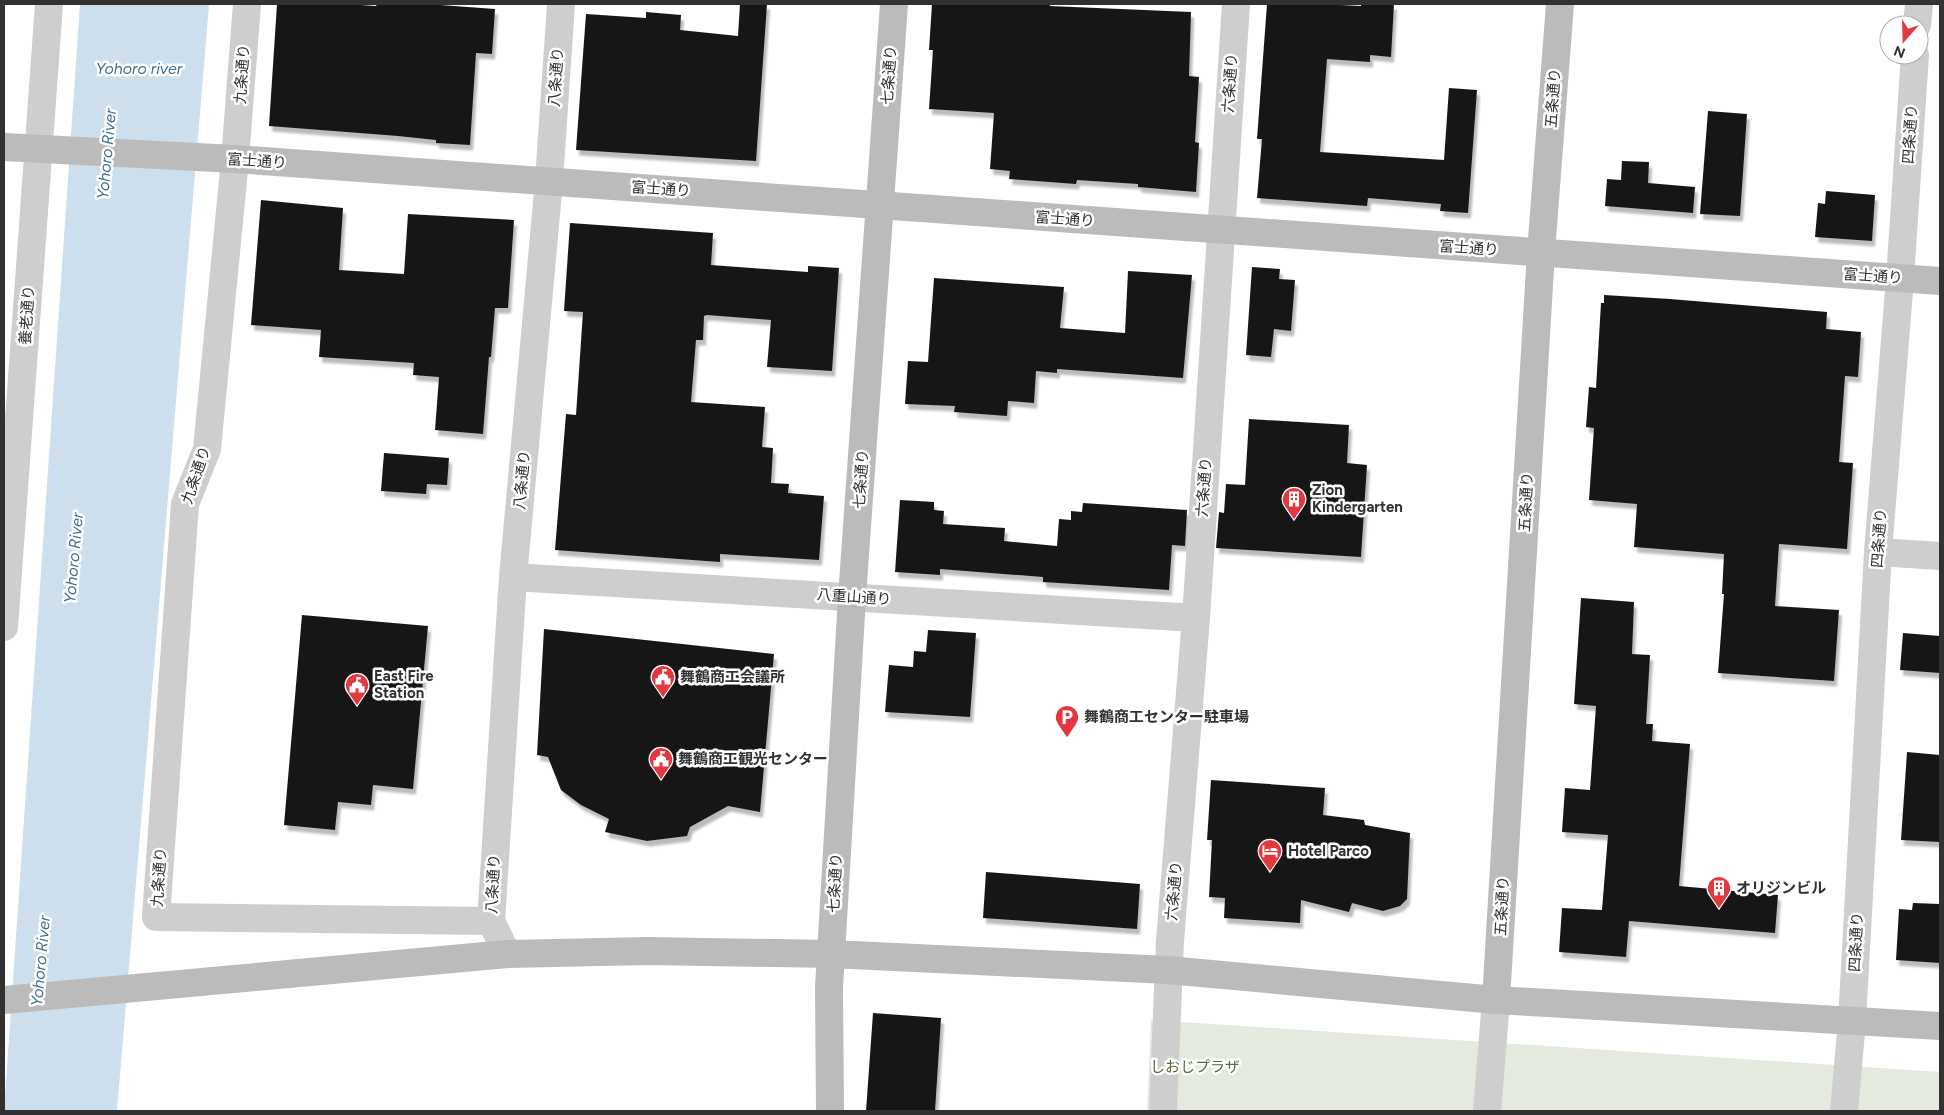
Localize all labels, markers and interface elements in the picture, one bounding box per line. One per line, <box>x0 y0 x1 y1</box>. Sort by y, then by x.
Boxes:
north arrow <box>1879 15 1929 65</box>
text: N <box>1892 42 1908 62</box>
street label: 九条通り <box>231 43 253 105</box>
street label: 七条通り <box>878 44 900 106</box>
street label: 八条通り <box>545 46 567 108</box>
street label: 六条通り <box>1219 52 1241 114</box>
water label: Yohoro river <box>96 59 183 78</box>
street label: 五条通り <box>1542 67 1564 129</box>
street label: 四条通り <box>1899 103 1921 165</box>
water label: Yohoro River <box>93 107 120 200</box>
street label: 富士通り <box>226 150 288 172</box>
street label: 富士通り <box>630 178 692 200</box>
street label: 富士通り <box>1034 208 1096 230</box>
street label: 富士通り <box>1438 237 1500 259</box>
street label: 富士通り <box>1842 265 1904 287</box>
street label: 養老通り <box>16 284 38 346</box>
street label: 九条通り <box>178 444 214 506</box>
street label: 七条通り <box>850 448 872 510</box>
street label: 八条通り <box>510 449 534 511</box>
street label: 六条通り <box>1193 456 1215 518</box>
street label: 五条通り <box>1515 472 1537 532</box>
place label: Zion Kindergarten <box>1312 481 1403 516</box>
building icon: Zion Kindergarten <box>1281 486 1307 520</box>
street label: 四条通り <box>1868 507 1890 569</box>
water label: Yohoro River <box>60 511 87 604</box>
street label: 八重山通り <box>816 585 892 609</box>
public building icon: 舞鶴商工会議所 <box>650 664 676 698</box>
place label: East Fire Station <box>374 667 434 702</box>
place label: 舞鶴商工会議所 <box>680 668 785 686</box>
public building icon: East Fire Station <box>344 672 370 706</box>
parking icon: 舞鶴商工センター駐車場 <box>1054 704 1080 738</box>
place label: 舞鶴商工センター駐車場 <box>1084 708 1249 726</box>
public building icon: 舞鶴商工観光センター <box>648 746 674 780</box>
place label: 舞鶴商工観光センター <box>678 750 828 768</box>
hotel icon: Hotel Parco <box>1257 838 1283 872</box>
place label: Hotel Parco <box>1288 842 1369 860</box>
street label: 九条通り <box>148 846 170 908</box>
street label: 七条通り <box>824 853 846 913</box>
street label: 八条通り <box>482 854 504 914</box>
street label: 六条通り <box>1162 860 1186 922</box>
building icon: オリジンビル <box>1706 875 1732 909</box>
street label: 五条通り <box>1491 876 1513 936</box>
place label: オリジンビル <box>1736 879 1826 897</box>
street label: 四条通り <box>1845 912 1867 972</box>
water label: Yohoro River <box>27 914 54 1007</box>
park label: しおじプラザ <box>1150 1058 1240 1076</box>

